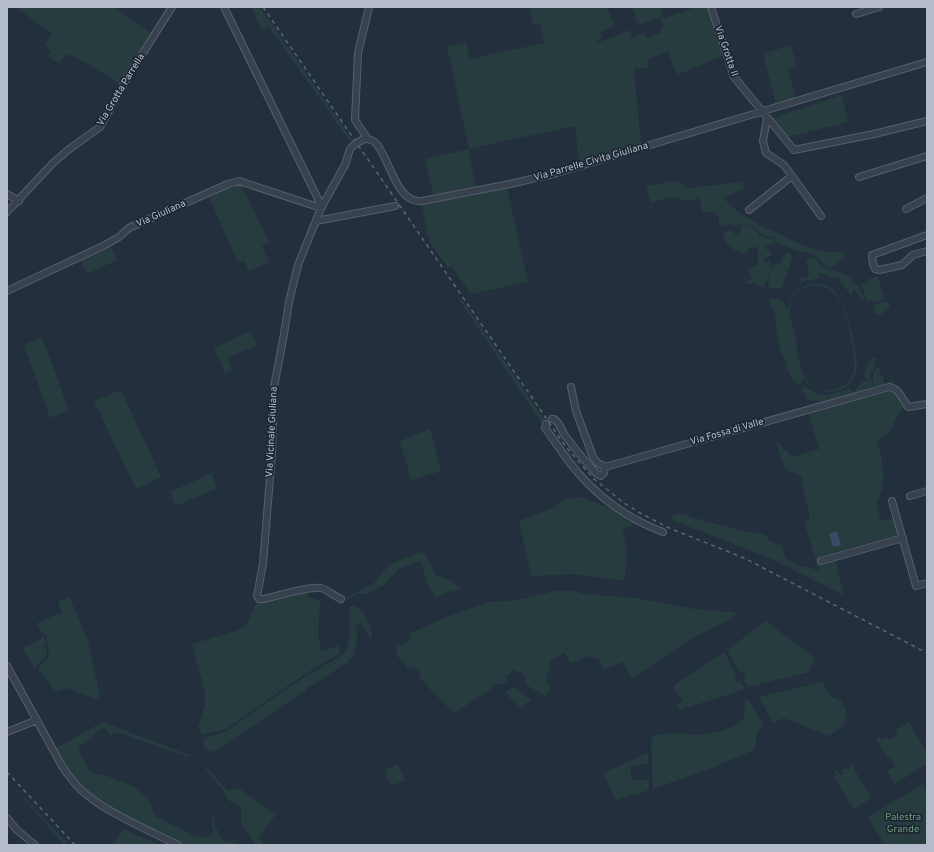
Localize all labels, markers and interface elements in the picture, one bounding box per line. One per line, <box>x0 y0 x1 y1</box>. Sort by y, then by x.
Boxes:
street label: Via Grotta II <box>711 24 741 78</box>
street label: Via Grotta Parrella <box>94 51 148 129</box>
street label: Via Parrelle Civita Giuliana <box>532 139 650 185</box>
street label: Via Giuliana <box>134 197 188 231</box>
street label: Via Vicinale Giuliana <box>263 386 281 478</box>
street label: Via Fossa di Valle <box>689 415 765 449</box>
park label: Palestra Grande <box>885 811 921 836</box>

